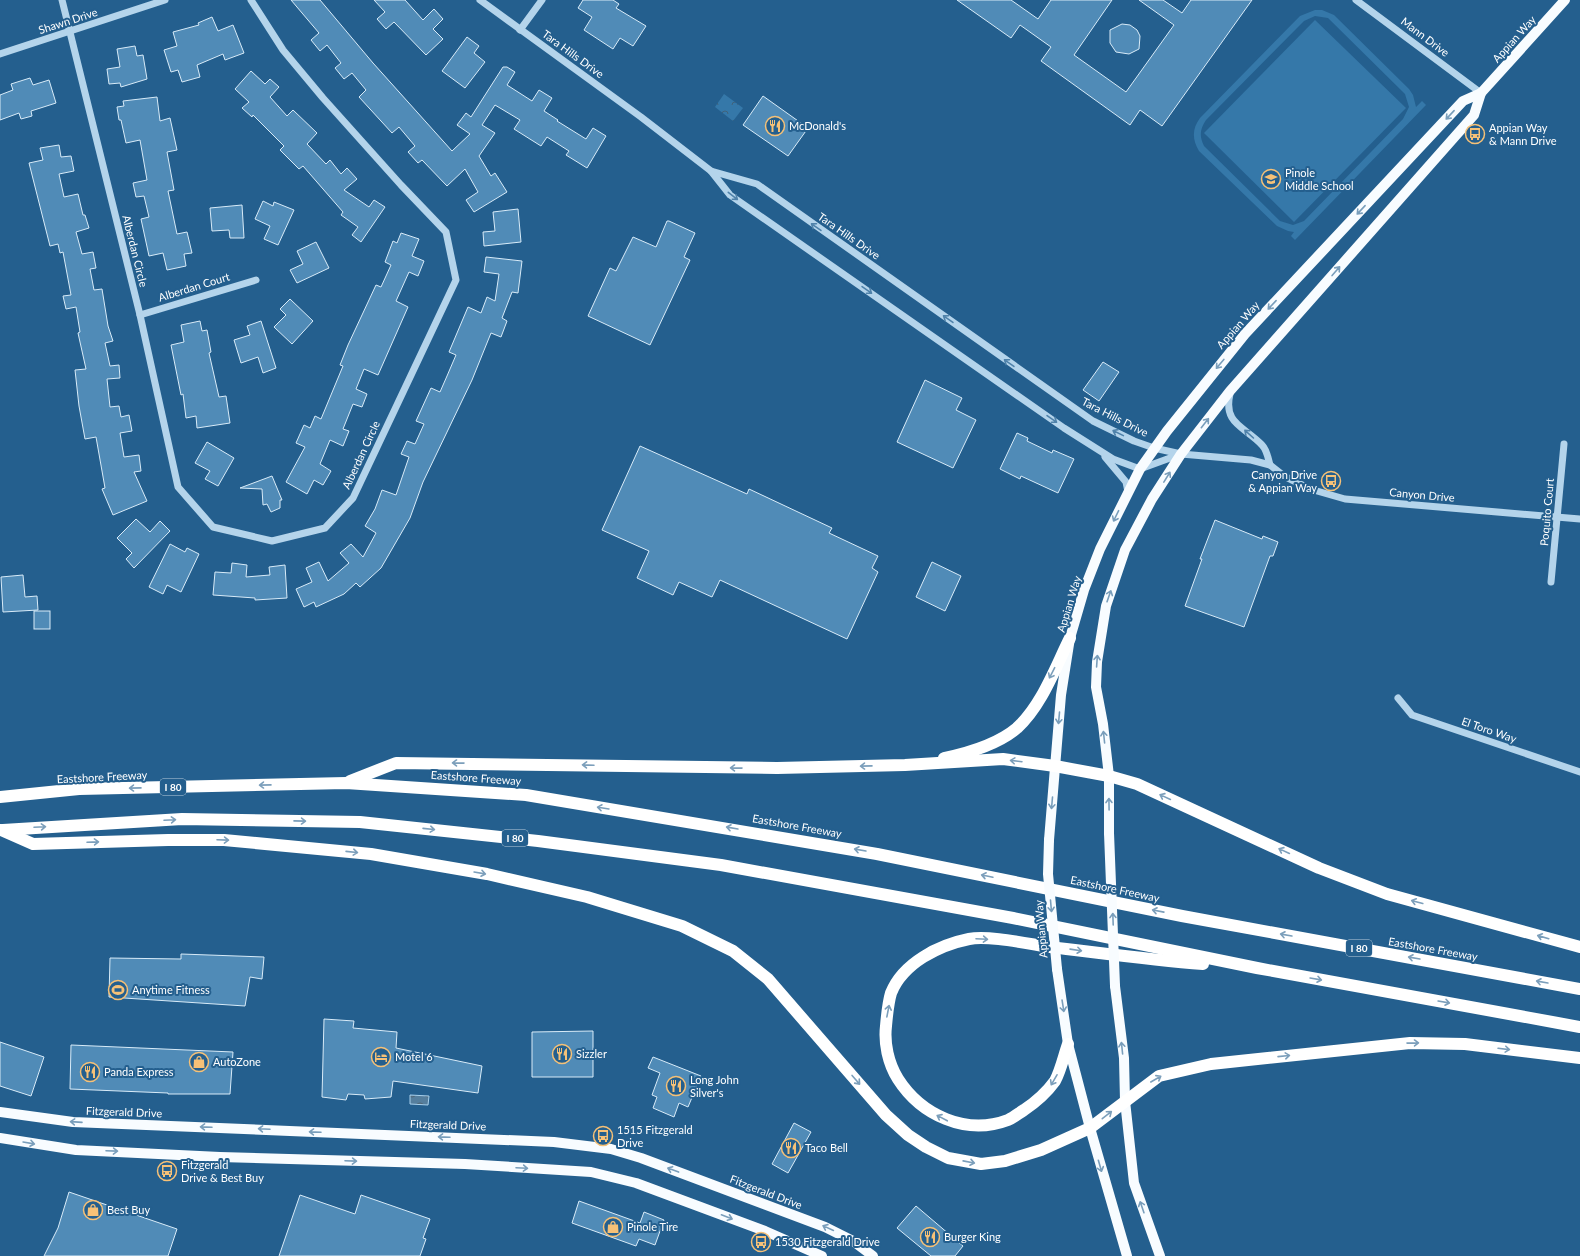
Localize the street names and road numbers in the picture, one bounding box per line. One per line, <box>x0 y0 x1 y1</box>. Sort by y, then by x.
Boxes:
street label: Shawn Drive <box>37 5 99 36</box>
street label: Appian Way <box>1489 12 1538 65</box>
street label: Mann Drive <box>1399 14 1452 59</box>
street label: Tara Hills Drive <box>540 27 607 80</box>
street label: Tara Hills Drive <box>816 209 883 262</box>
street label: Alberdan Circle <box>120 214 151 288</box>
street label: Alberdan Court <box>157 269 231 304</box>
street label: Appian Way <box>1214 298 1262 351</box>
street label: Tara Hills Drive <box>1080 394 1151 439</box>
street label: Alberdan Circle <box>339 418 382 491</box>
street label: Poquito Court <box>1537 477 1556 546</box>
street label: Canyon Drive <box>1389 485 1456 504</box>
street label: Appian Way <box>1054 574 1083 634</box>
street label: El Toro Way <box>1460 714 1519 745</box>
street label: Eastshore Freeway <box>56 768 148 785</box>
street label: Eastshore Freeway <box>430 768 522 787</box>
road number: I 80 <box>160 779 186 795</box>
street label: Eastshore Freeway <box>751 811 843 840</box>
road number: I 80 <box>502 830 528 846</box>
street label: Eastshore Freeway <box>1069 873 1161 904</box>
street label: Appian Way <box>1031 899 1050 959</box>
street label: Eastshore Freeway <box>1387 934 1479 963</box>
road number: I 80 <box>1346 940 1372 956</box>
street label: Fitzgerald Drive <box>86 1104 163 1119</box>
street label: Fitzgerald Drive <box>410 1117 487 1132</box>
street label: Fitzgerald Drive <box>728 1172 804 1211</box>

